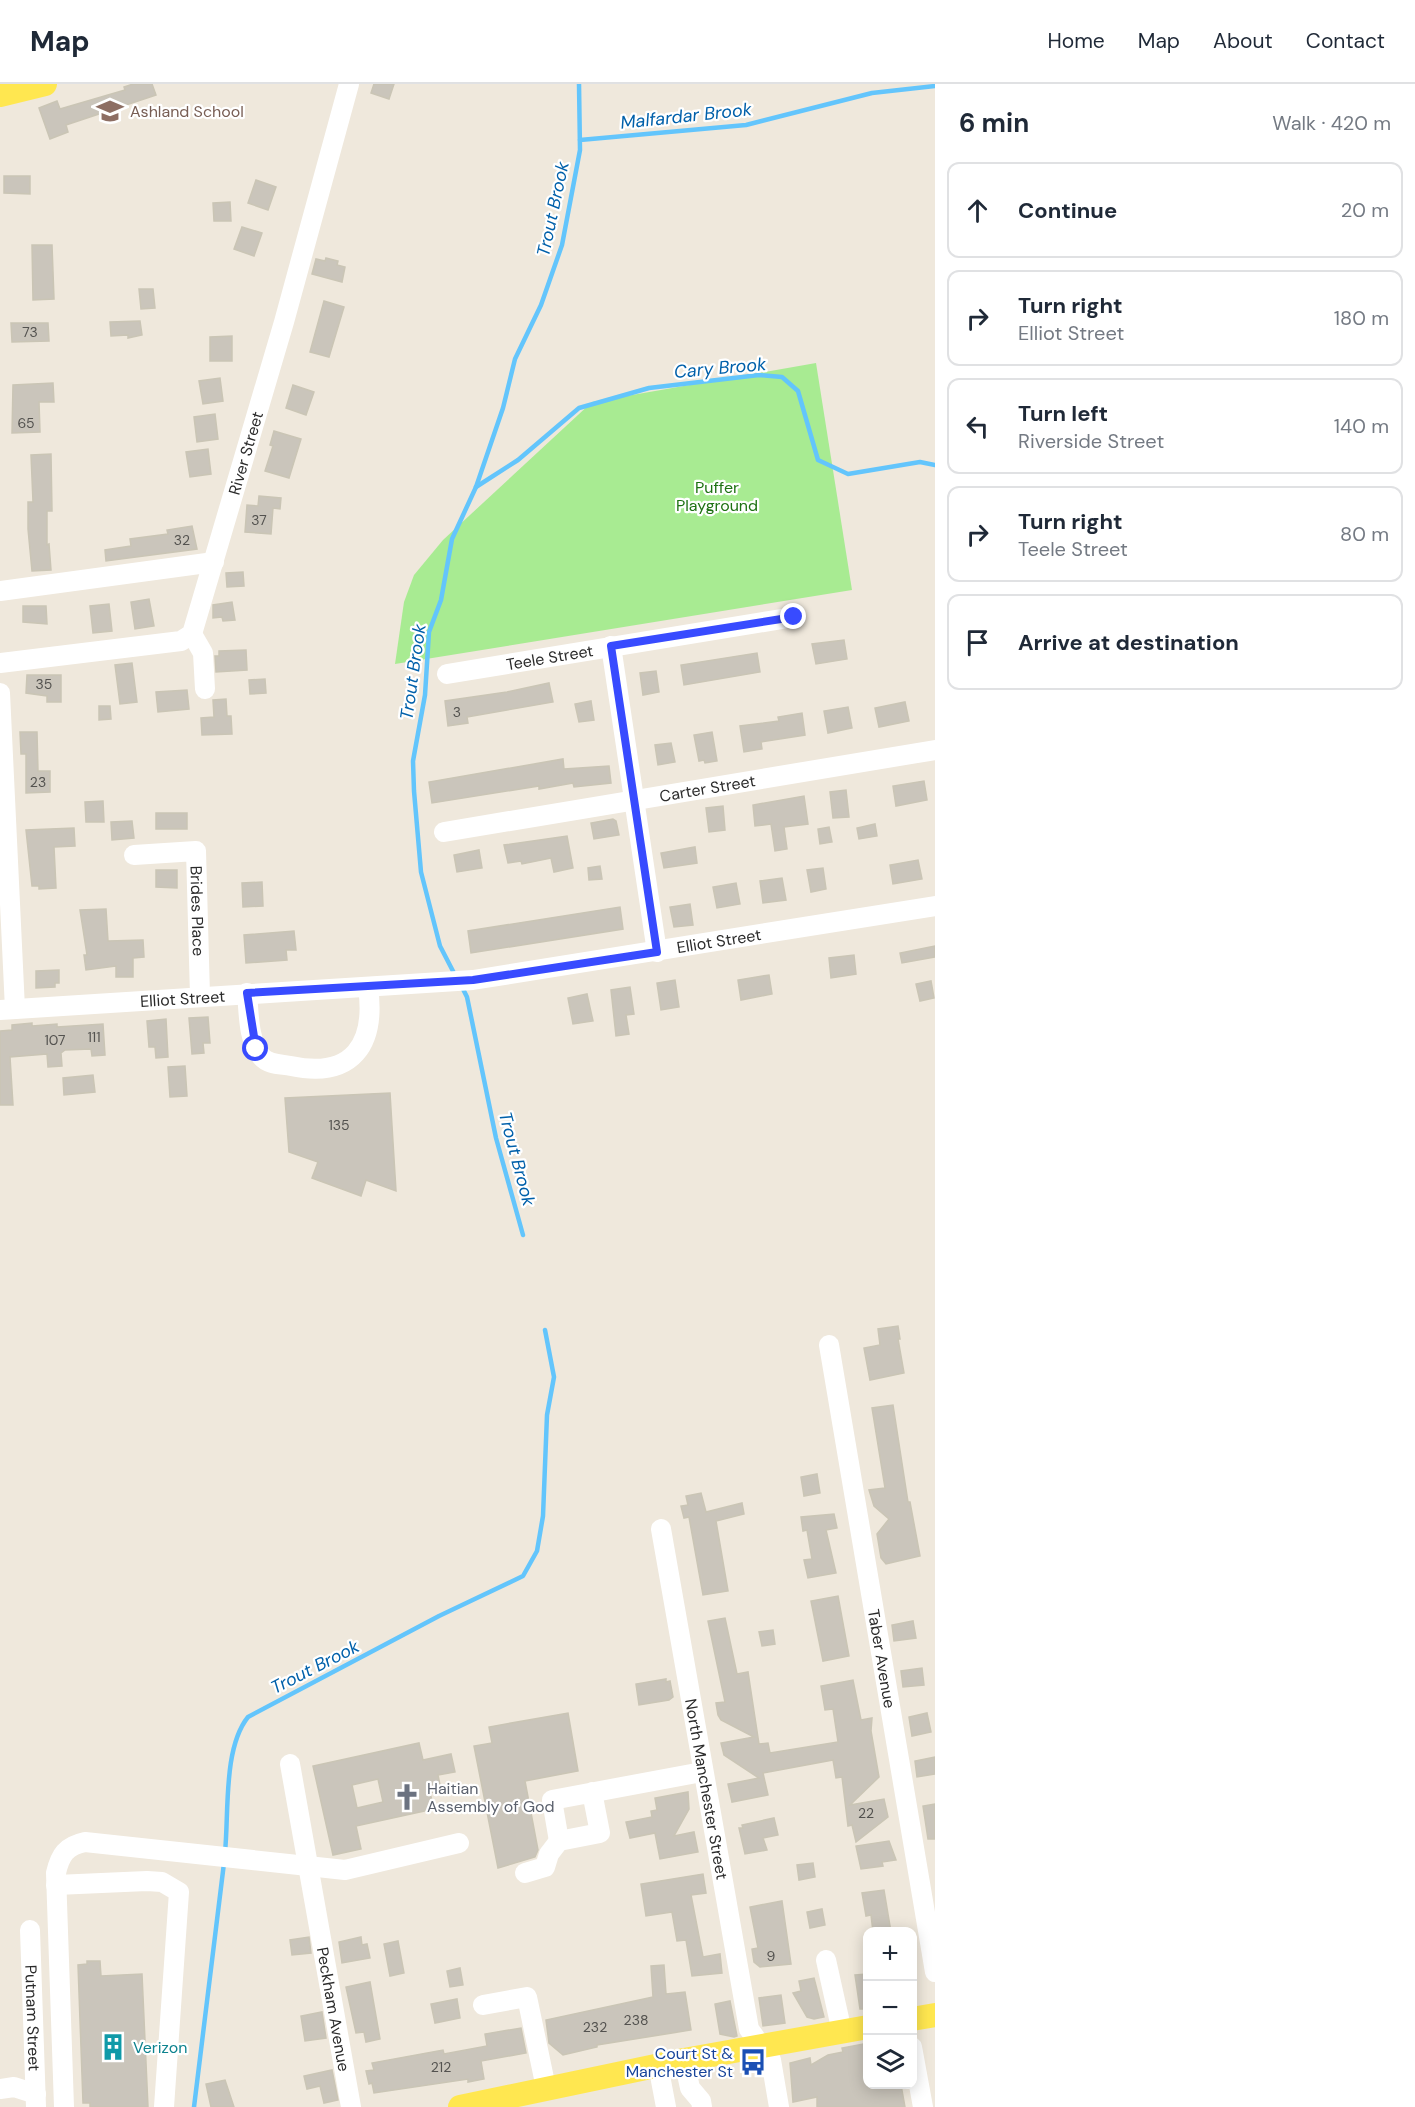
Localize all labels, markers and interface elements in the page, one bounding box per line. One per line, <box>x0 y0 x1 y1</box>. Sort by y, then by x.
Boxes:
text: Map <box>30 23 90 60</box>
text: Home <box>1047 27 1105 55</box>
text: Map <box>1138 27 1180 55</box>
text: About <box>1213 27 1273 55</box>
text: Contact <box>1306 27 1385 55</box>
school or university icon: Ashland School <box>95 96 125 126</box>
water label: Malfardar Brook <box>619 97 754 135</box>
place label: Ashland School <box>130 101 244 122</box>
text: 6 min <box>959 106 1029 140</box>
text: Walk · 420 m <box>1272 110 1391 136</box>
water label: Trout Brook <box>531 158 575 259</box>
icon: ahead <box>961 194 994 227</box>
text: Continue <box>1018 196 1117 225</box>
text: 20 m <box>1341 197 1389 223</box>
text: Turn right <box>1018 291 1123 320</box>
icon: right <box>961 302 994 335</box>
text: 180 m <box>1334 305 1389 331</box>
text: Elliot Street <box>1018 320 1124 346</box>
house number: 73 <box>22 323 38 341</box>
water label: Cary Brook <box>673 352 768 384</box>
text: Turn left <box>1018 399 1108 428</box>
street label: River Street <box>224 409 268 497</box>
icon: left <box>961 410 994 443</box>
text: 140 m <box>1334 413 1389 439</box>
house number: 65 <box>17 414 35 432</box>
text: Riverside Street <box>1018 428 1164 454</box>
park label: Puffer Playground <box>676 477 758 516</box>
text: Turn right <box>1018 507 1123 536</box>
house number: 37 <box>251 511 267 529</box>
icon: right <box>961 518 994 551</box>
text: 80 m <box>1340 521 1389 547</box>
house number: 32 <box>174 531 190 549</box>
text: Teele Street <box>1018 536 1128 562</box>
route end <box>780 603 806 629</box>
water label: Trout Brook <box>394 622 432 722</box>
icon: arrive <box>961 626 994 659</box>
text: Arrive at destination <box>1018 628 1239 657</box>
street label: Teele Street <box>505 640 595 675</box>
house number: 35 <box>36 675 52 693</box>
house number: 3 <box>453 703 461 721</box>
street label: Carter Street <box>658 770 757 807</box>
house number: 23 <box>30 773 46 791</box>
street label: Brides Place <box>185 865 209 956</box>
street label: Elliot Street <box>675 924 763 958</box>
street label: Elliot Street <box>140 986 226 1012</box>
house number: 111 <box>87 1028 101 1046</box>
house number: 107 <box>44 1031 66 1049</box>
route start <box>242 1035 268 1061</box>
water label: Trout Brook <box>493 1109 541 1210</box>
house number: 135 <box>328 1116 350 1134</box>
street label: Taber Avenue <box>863 1607 900 1710</box>
water label: Trout Brook <box>266 1634 364 1700</box>
street label: North Manchester Street <box>680 1697 733 1881</box>
place label: Haitian Assembly of God <box>427 1778 555 1817</box>
church icon: Haitian Assembly of God <box>392 1782 422 1812</box>
house number: 22 <box>858 1804 874 1822</box>
map controls <box>863 1927 917 2089</box>
button: + <box>863 1927 917 1981</box>
street label: Peckham Avenue <box>312 1945 354 2073</box>
house number: 9 <box>767 1947 776 1965</box>
street label: Putnam Street <box>20 1964 45 2072</box>
button: − <box>863 1981 917 2035</box>
house number: 238 <box>624 2011 648 2029</box>
house number: 232 <box>583 2018 607 2036</box>
building icon: Verizon <box>98 2032 128 2062</box>
button: layers <box>863 2035 917 2089</box>
place label: Verizon <box>133 2037 188 2058</box>
place label: Court St & Manchester St <box>626 2043 733 2082</box>
bus stop icon: Court St & Manchester St <box>738 2047 768 2077</box>
house number: 212 <box>431 2058 451 2076</box>

